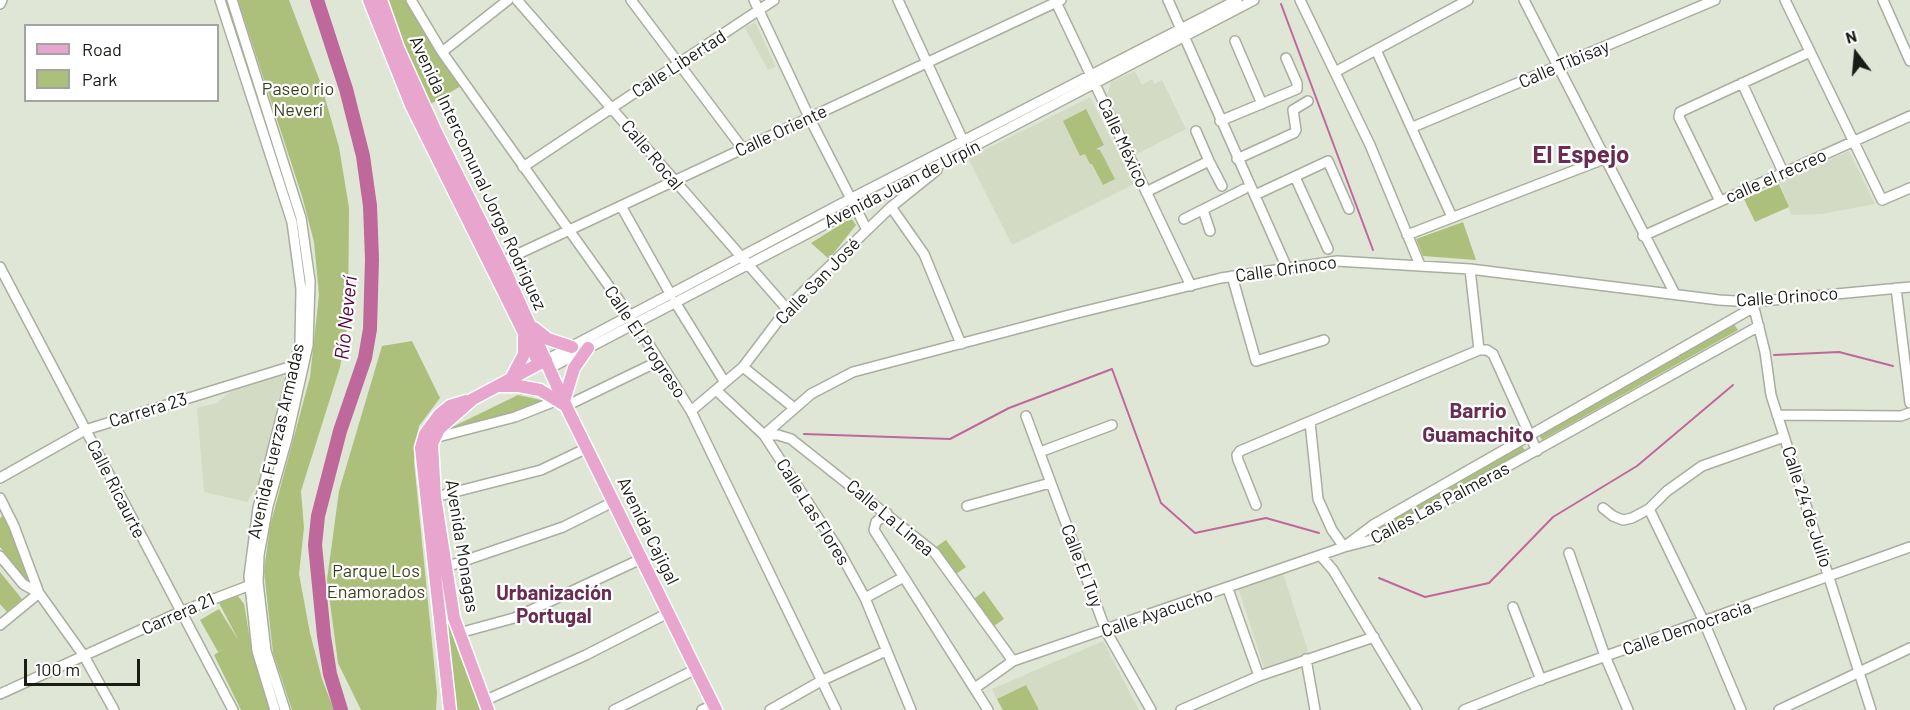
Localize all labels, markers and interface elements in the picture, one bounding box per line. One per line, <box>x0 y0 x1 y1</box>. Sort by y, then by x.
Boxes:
legend <box>24 24 219 102</box>
north arrow <box>1826 24 1886 84</box>
street label: Calle Libertad <box>628 26 730 102</box>
text: N <box>1843 26 1859 47</box>
street label: Avenida Intercomunal Jorge Rodriguez <box>405 32 551 314</box>
street label: Calle Tibisay <box>1515 35 1613 93</box>
text: Road <box>82 38 122 60</box>
text: Park <box>82 68 117 90</box>
park label: Paseo rio Neverí <box>262 78 334 121</box>
street label: Calle México <box>1093 95 1153 191</box>
street label: Calle Oriente <box>732 100 830 162</box>
street label: Calle Rocal <box>616 116 688 194</box>
street label: Avenida Juan de Urpín <box>820 135 984 233</box>
district label: El Espejo <box>1533 141 1629 169</box>
street label: calle el recreo <box>1722 144 1830 208</box>
street label: Calle San José <box>771 233 865 329</box>
street label: Calle Orinoco <box>1234 251 1338 287</box>
water label: Río Neverí <box>330 275 362 361</box>
street label: Calle El Progreso <box>599 282 691 402</box>
street label: Calle Orinoco <box>1735 283 1839 311</box>
street label: Avenida Fuerzas Armadas <box>243 341 309 541</box>
street label: Carrera 23 <box>106 388 190 432</box>
district label: Barrio Guamachito <box>1422 398 1534 448</box>
street label: Calle Ricaurte <box>82 436 150 542</box>
street label: Calle 24 de Julio <box>1777 444 1837 570</box>
street label: Calle Las Flores <box>772 455 854 569</box>
street label: Calles Las Palmeras <box>1367 457 1513 549</box>
street label: Avenida Cajigal <box>613 474 683 588</box>
street label: Calle La Linea <box>842 475 938 561</box>
street label: Avenida Monagas <box>441 478 483 614</box>
street label: Calle El Tuy <box>1056 521 1108 611</box>
park label: Parque Los Enamorados <box>327 560 425 602</box>
district label: Urbanización Portugal <box>496 581 612 628</box>
street label: Calle Ayacucho <box>1098 584 1216 642</box>
street label: Carrera 21 <box>138 588 218 640</box>
street label: Calle Democracia <box>1620 596 1754 660</box>
scale bar <box>27 647 142 685</box>
text: 100 m <box>35 658 80 680</box>

